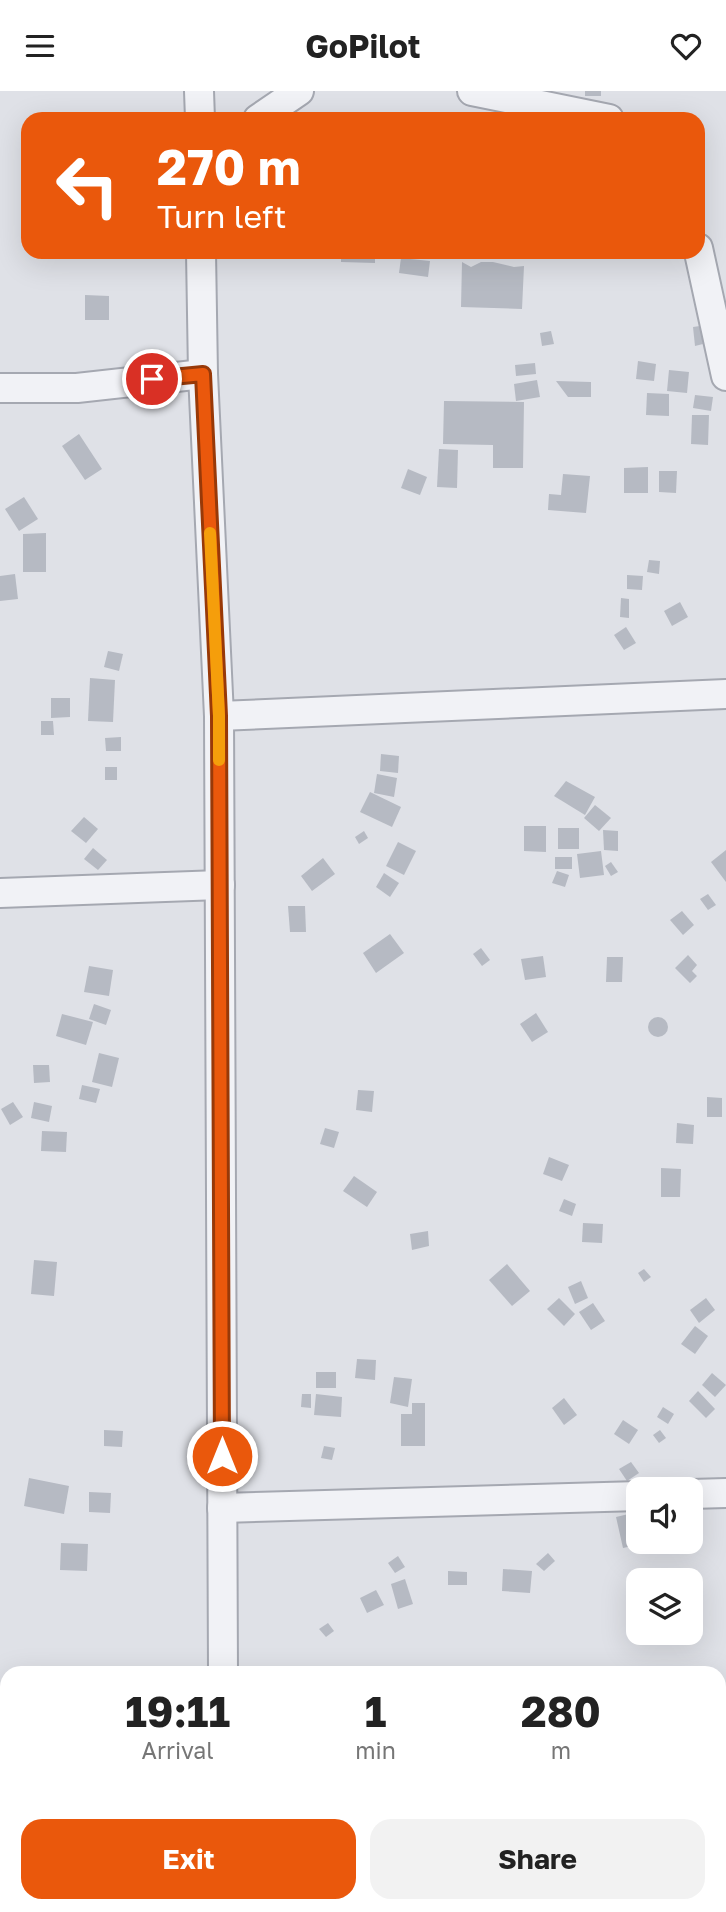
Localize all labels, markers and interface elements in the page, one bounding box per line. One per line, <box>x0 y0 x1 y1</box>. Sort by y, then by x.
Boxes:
icon: menu <box>21 27 59 65</box>
text: GoPilot <box>305 27 421 65</box>
icon: heart <box>667 27 705 65</box>
text: 270 m <box>157 137 301 196</box>
icon: left <box>42 140 133 231</box>
text: Turn left <box>157 197 286 235</box>
pin <box>122 349 182 409</box>
icon: arrive <box>133 360 171 398</box>
position arrow <box>185 1419 259 1493</box>
map controls <box>626 1477 703 1645</box>
button: sound <box>626 1477 703 1554</box>
button: layers <box>626 1568 703 1645</box>
text: 19:11 <box>125 1686 230 1736</box>
text: 1 <box>365 1686 386 1736</box>
text: 280 <box>521 1686 601 1736</box>
text: Arrival <box>142 1736 214 1764</box>
text: min <box>355 1736 396 1764</box>
text: m <box>551 1736 571 1764</box>
button: Exit <box>21 1819 356 1899</box>
button: Share <box>370 1819 705 1899</box>

